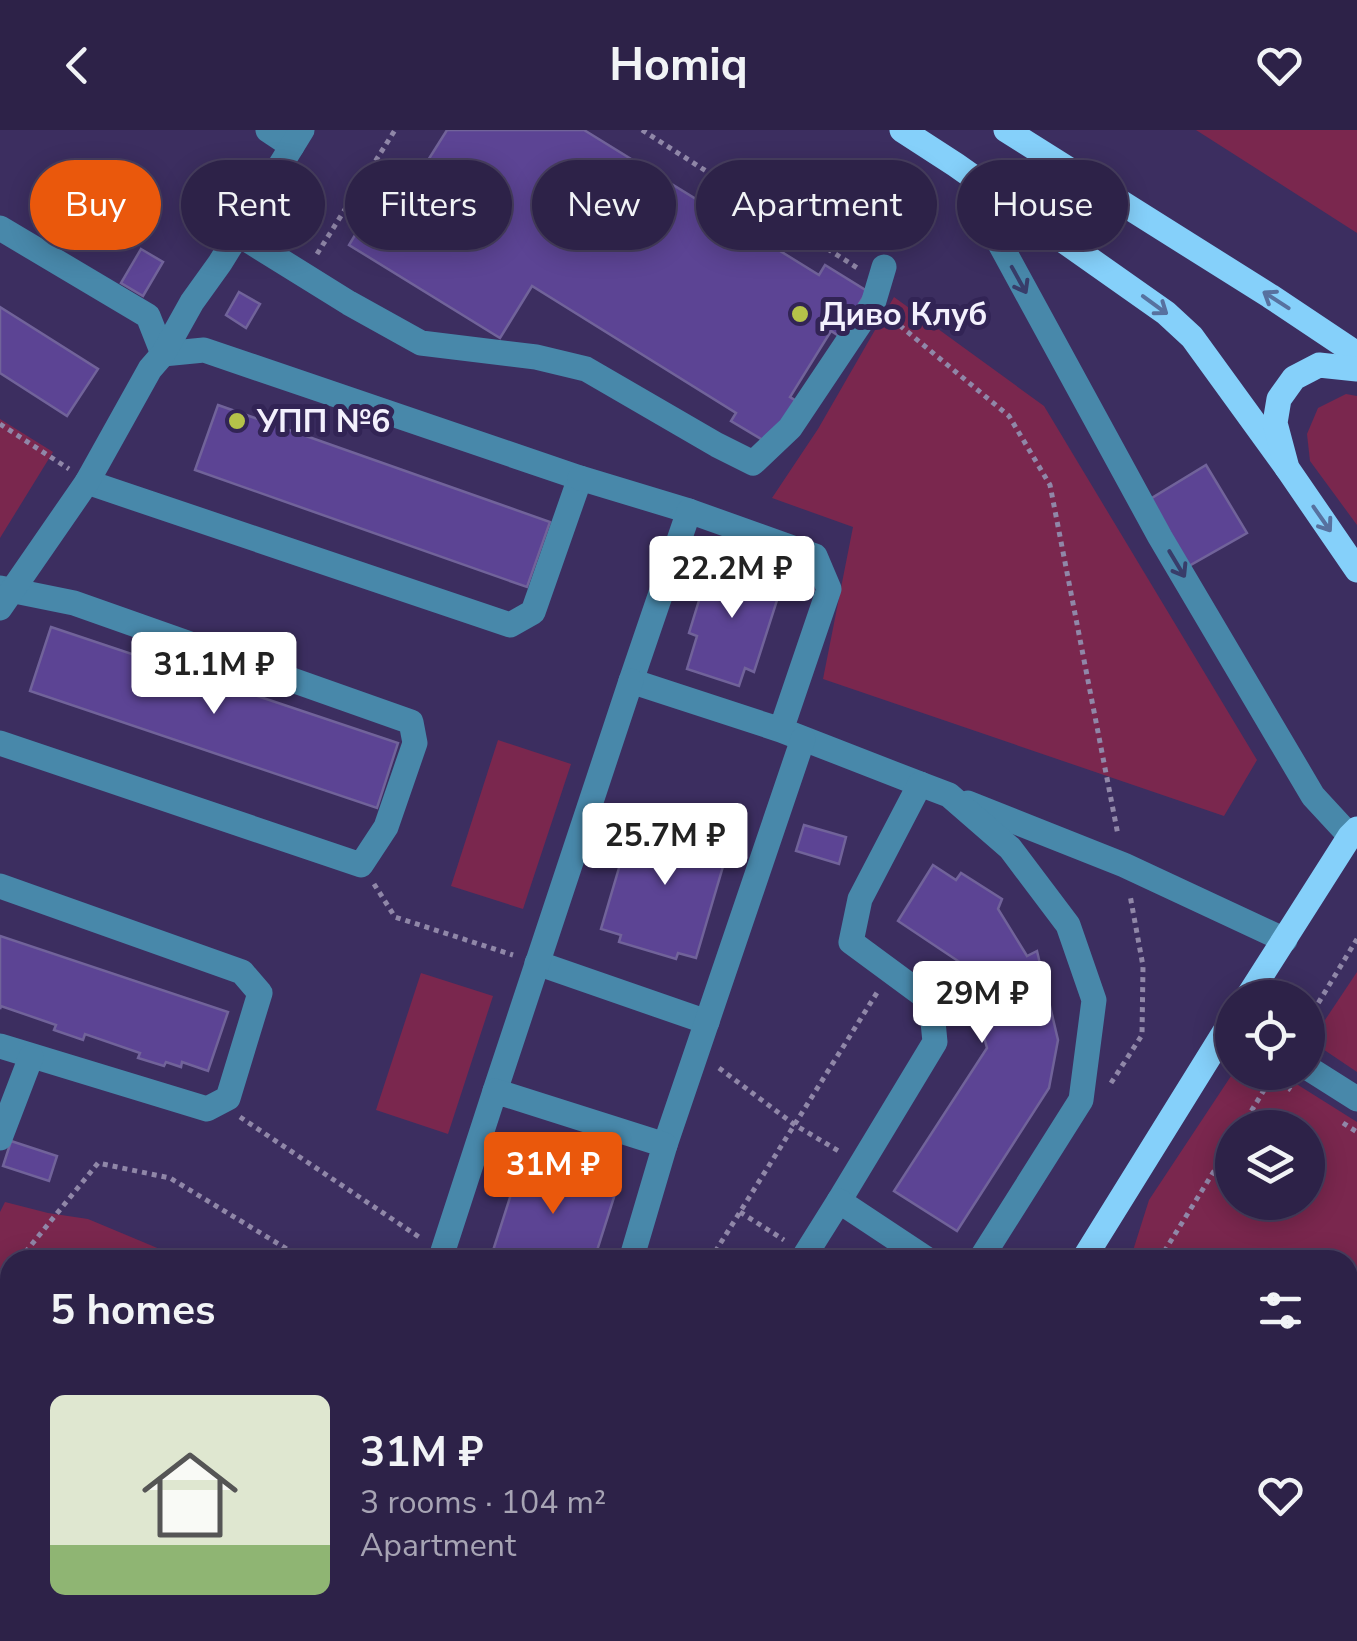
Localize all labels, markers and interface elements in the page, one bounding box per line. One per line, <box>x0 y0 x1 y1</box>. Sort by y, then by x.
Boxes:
text: Homiq <box>609 35 748 96</box>
icon: back <box>50 38 105 93</box>
icon: heart <box>1252 38 1307 93</box>
chip: Buy <box>30 160 161 250</box>
chip: Rent <box>181 160 325 250</box>
chip: Filters <box>345 160 512 250</box>
chip: New <box>532 160 676 250</box>
chip: Apartment <box>696 160 937 250</box>
chip: House <box>957 160 1128 250</box>
one-way arrow <box>1010 264 1030 294</box>
one-way arrow <box>1262 289 1290 310</box>
place label: Диво Клуб <box>820 293 987 336</box>
one-way arrow <box>1140 294 1168 315</box>
marker: Диво Клуб <box>789 303 811 325</box>
place label: УПП №6 <box>256 400 390 443</box>
marker: УПП №6 <box>226 410 248 432</box>
one-way arrow <box>1311 504 1332 532</box>
pin: 22.2M ₽ <box>640 536 824 621</box>
text: 22.2M ₽ <box>671 547 793 590</box>
one-way arrow <box>1167 549 1187 578</box>
pin: 31.1M ₽ <box>122 632 306 717</box>
text: 31.1M ₽ <box>153 643 275 686</box>
pin: 25.7M ₽ <box>573 803 757 888</box>
text: 25.7M ₽ <box>604 814 726 857</box>
pin: 29M ₽ <box>912 961 1052 1046</box>
text: 29M ₽ <box>935 972 1029 1015</box>
map controls <box>1215 980 1325 1220</box>
button: locate <box>1215 980 1325 1090</box>
button: layers <box>1215 1110 1325 1220</box>
pin: 31M ₽ <box>483 1132 623 1217</box>
text: 31M ₽ <box>506 1143 600 1186</box>
text: 5 homes <box>50 1282 215 1339</box>
icon: filters <box>1253 1283 1308 1338</box>
text: 31M ₽ <box>360 1424 483 1481</box>
icon: home <box>130 1435 250 1555</box>
icon: heart <box>1253 1468 1308 1523</box>
text: 3 rooms · 104 m² <box>360 1481 606 1524</box>
text: Apartment <box>360 1524 516 1567</box>

